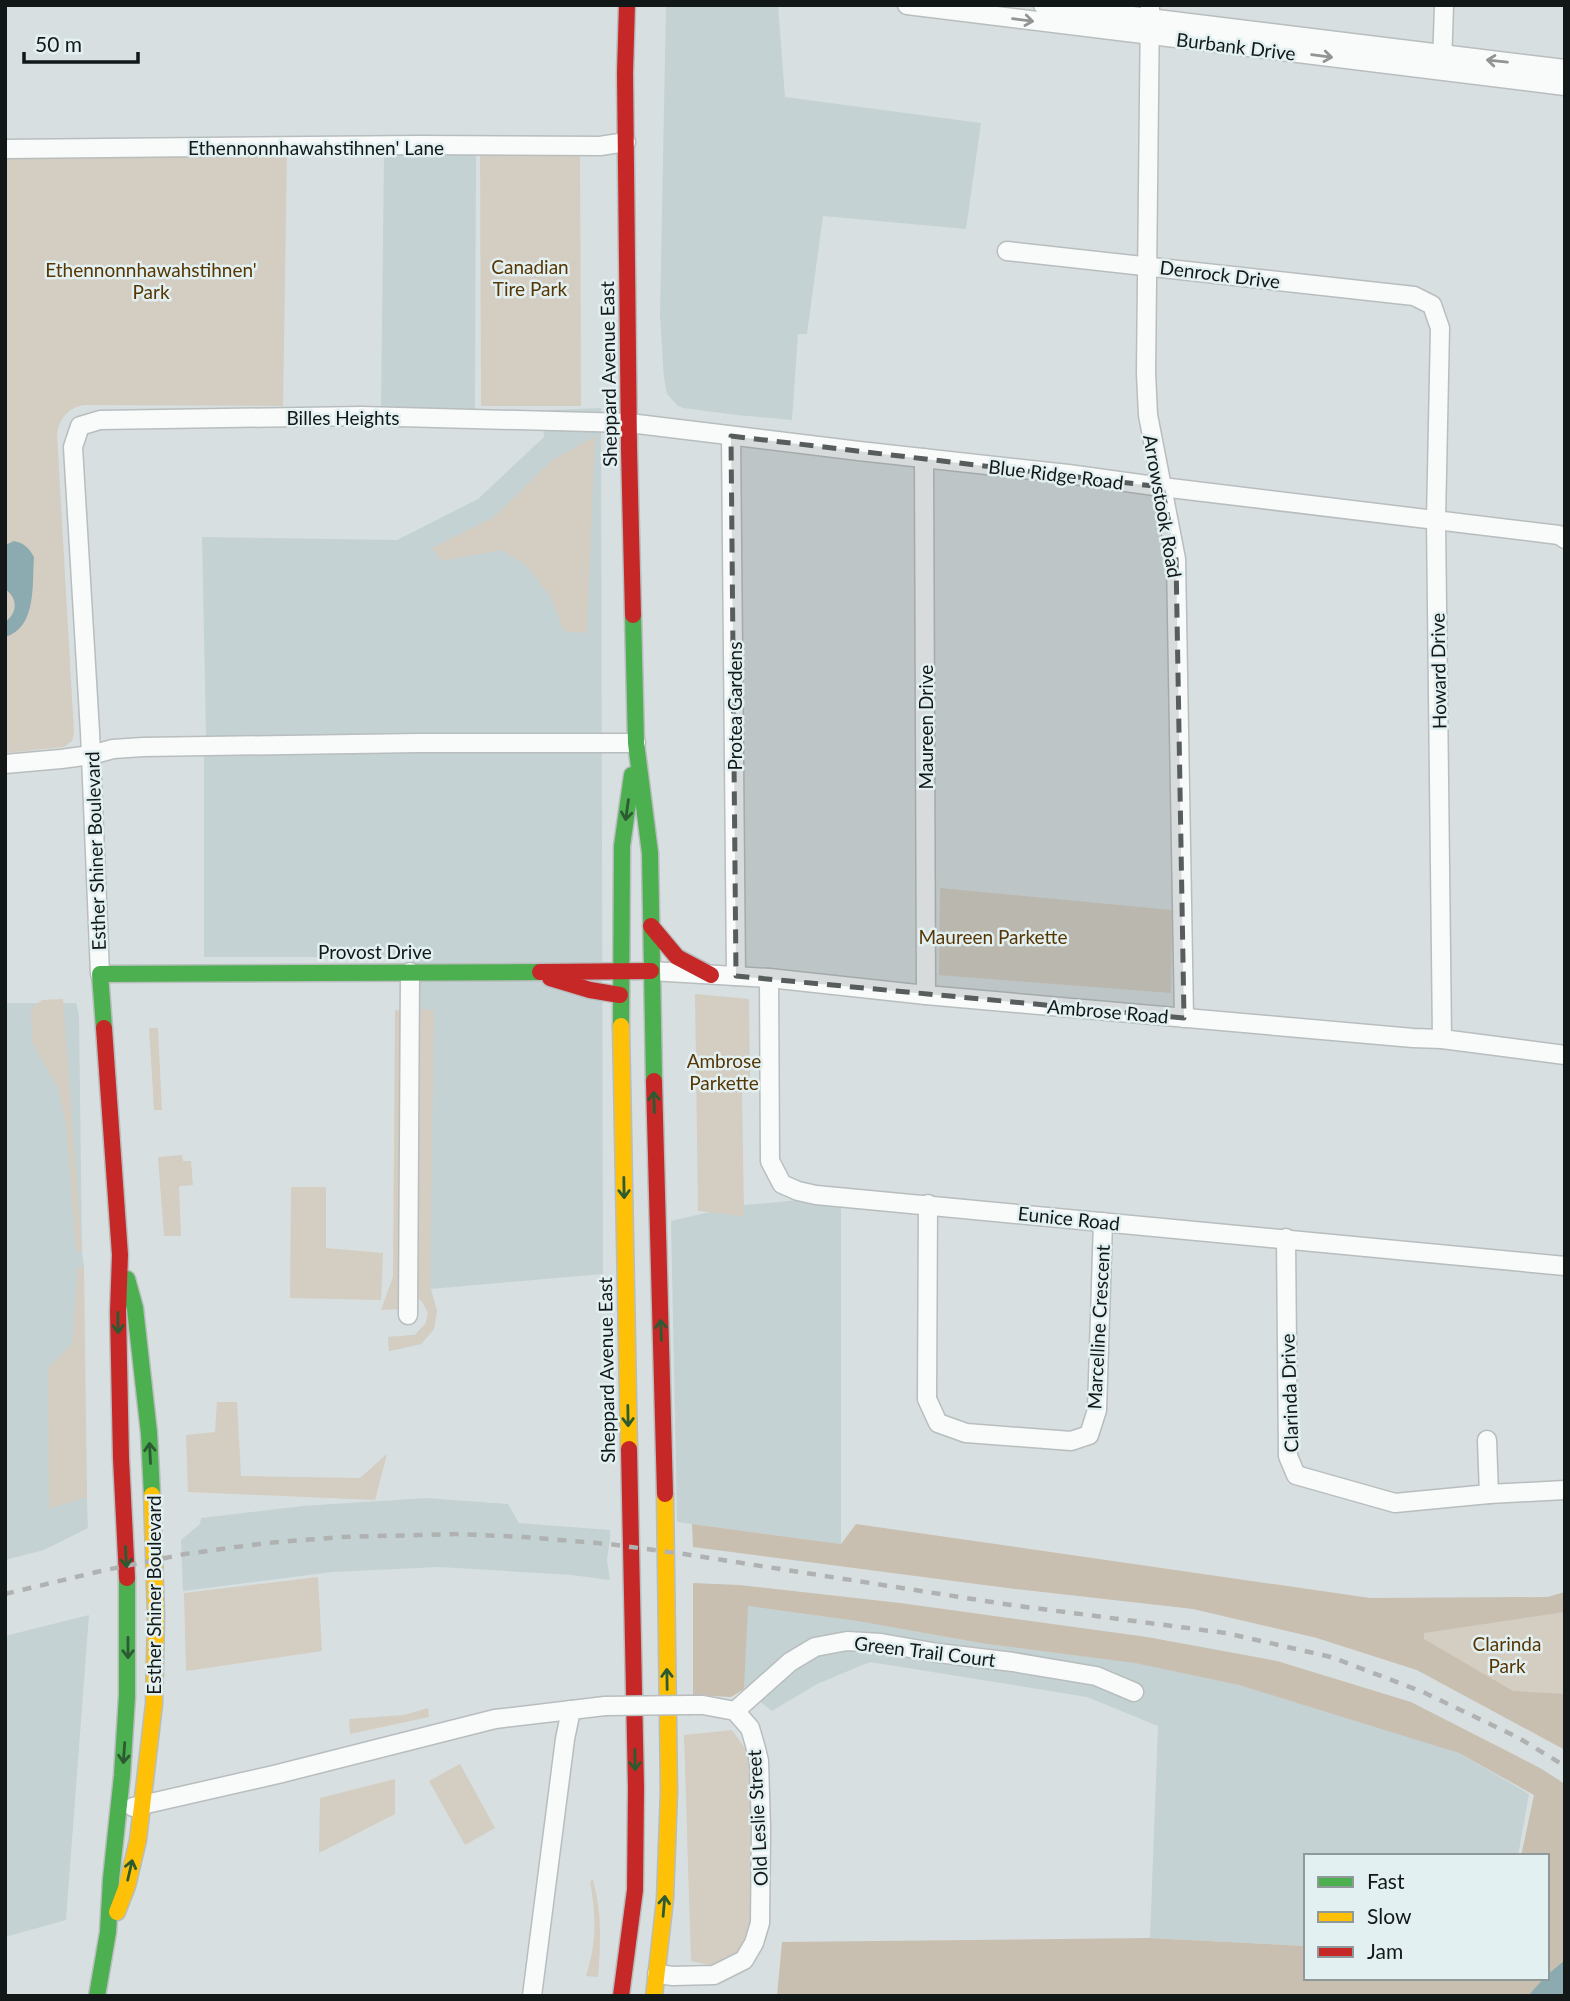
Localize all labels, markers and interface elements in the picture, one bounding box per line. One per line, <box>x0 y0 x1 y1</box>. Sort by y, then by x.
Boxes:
one-way arrow <box>1011 13 1034 26</box>
scale bar <box>24 21 138 65</box>
street label: Burbank Drive <box>1175 27 1297 65</box>
text: 50 m <box>35 31 82 56</box>
one-way arrow <box>1310 50 1333 63</box>
one-way arrow <box>1486 54 1509 67</box>
street label: Ethennonnhawahstihnen' Lane <box>188 136 444 159</box>
park label: Canadian Tire Park <box>491 255 569 300</box>
street label: Denrock Drive <box>1158 255 1282 293</box>
park label: Ethennonnhawahstihnen' Park <box>45 258 257 303</box>
street label: Sheppard Avenue East <box>595 281 621 467</box>
street label: Billes Heights <box>287 406 399 429</box>
street label: Arrowstook Road <box>1139 433 1187 579</box>
street label: Blue Ridge Road <box>987 454 1125 494</box>
street label: Howard Drive <box>1425 613 1451 729</box>
street label: Protea Gardens <box>723 642 746 770</box>
street label: Maureen Drive <box>914 665 937 789</box>
street label: Esther Shiner Boulevard <box>80 751 110 951</box>
one-way arrow <box>620 798 633 821</box>
park label: Maureen Parkette <box>919 925 1067 948</box>
street label: Provost Drive <box>318 940 432 963</box>
street label: Ambrose Road <box>1046 994 1170 1028</box>
park label: Ambrose Parkette <box>687 1049 761 1094</box>
one-way arrow <box>648 1091 661 1114</box>
one-way arrow <box>617 1177 630 1200</box>
street label: Eunice Road <box>1017 1201 1121 1235</box>
street label: Marcelline Crescent <box>1082 1244 1114 1410</box>
street label: Sheppard Avenue East <box>593 1277 619 1463</box>
one-way arrow <box>111 1311 125 1334</box>
one-way arrow <box>654 1318 667 1341</box>
street label: Clarinda Drive <box>1275 1333 1303 1453</box>
one-way arrow <box>621 1404 635 1427</box>
one-way arrow <box>143 1442 156 1465</box>
street label: Esther Shiner Boulevard <box>142 1495 165 1695</box>
one-way arrow <box>120 1545 133 1568</box>
street label: Green Trail Court <box>853 1631 997 1671</box>
park label: Clarinda Park <box>1473 1632 1541 1677</box>
one-way arrow <box>121 1637 135 1660</box>
one-way arrow <box>661 1667 674 1690</box>
one-way arrow <box>117 1741 130 1764</box>
one-way arrow <box>629 1748 642 1771</box>
street label: Old Leslie Street <box>742 1749 772 1887</box>
legend <box>1304 1854 1549 1980</box>
one-way arrow <box>124 1859 138 1882</box>
text: Fast <box>1367 1868 1405 1893</box>
one-way arrow <box>658 1895 671 1918</box>
text: Slow <box>1367 1903 1412 1928</box>
text: Jam <box>1367 1938 1403 1963</box>

